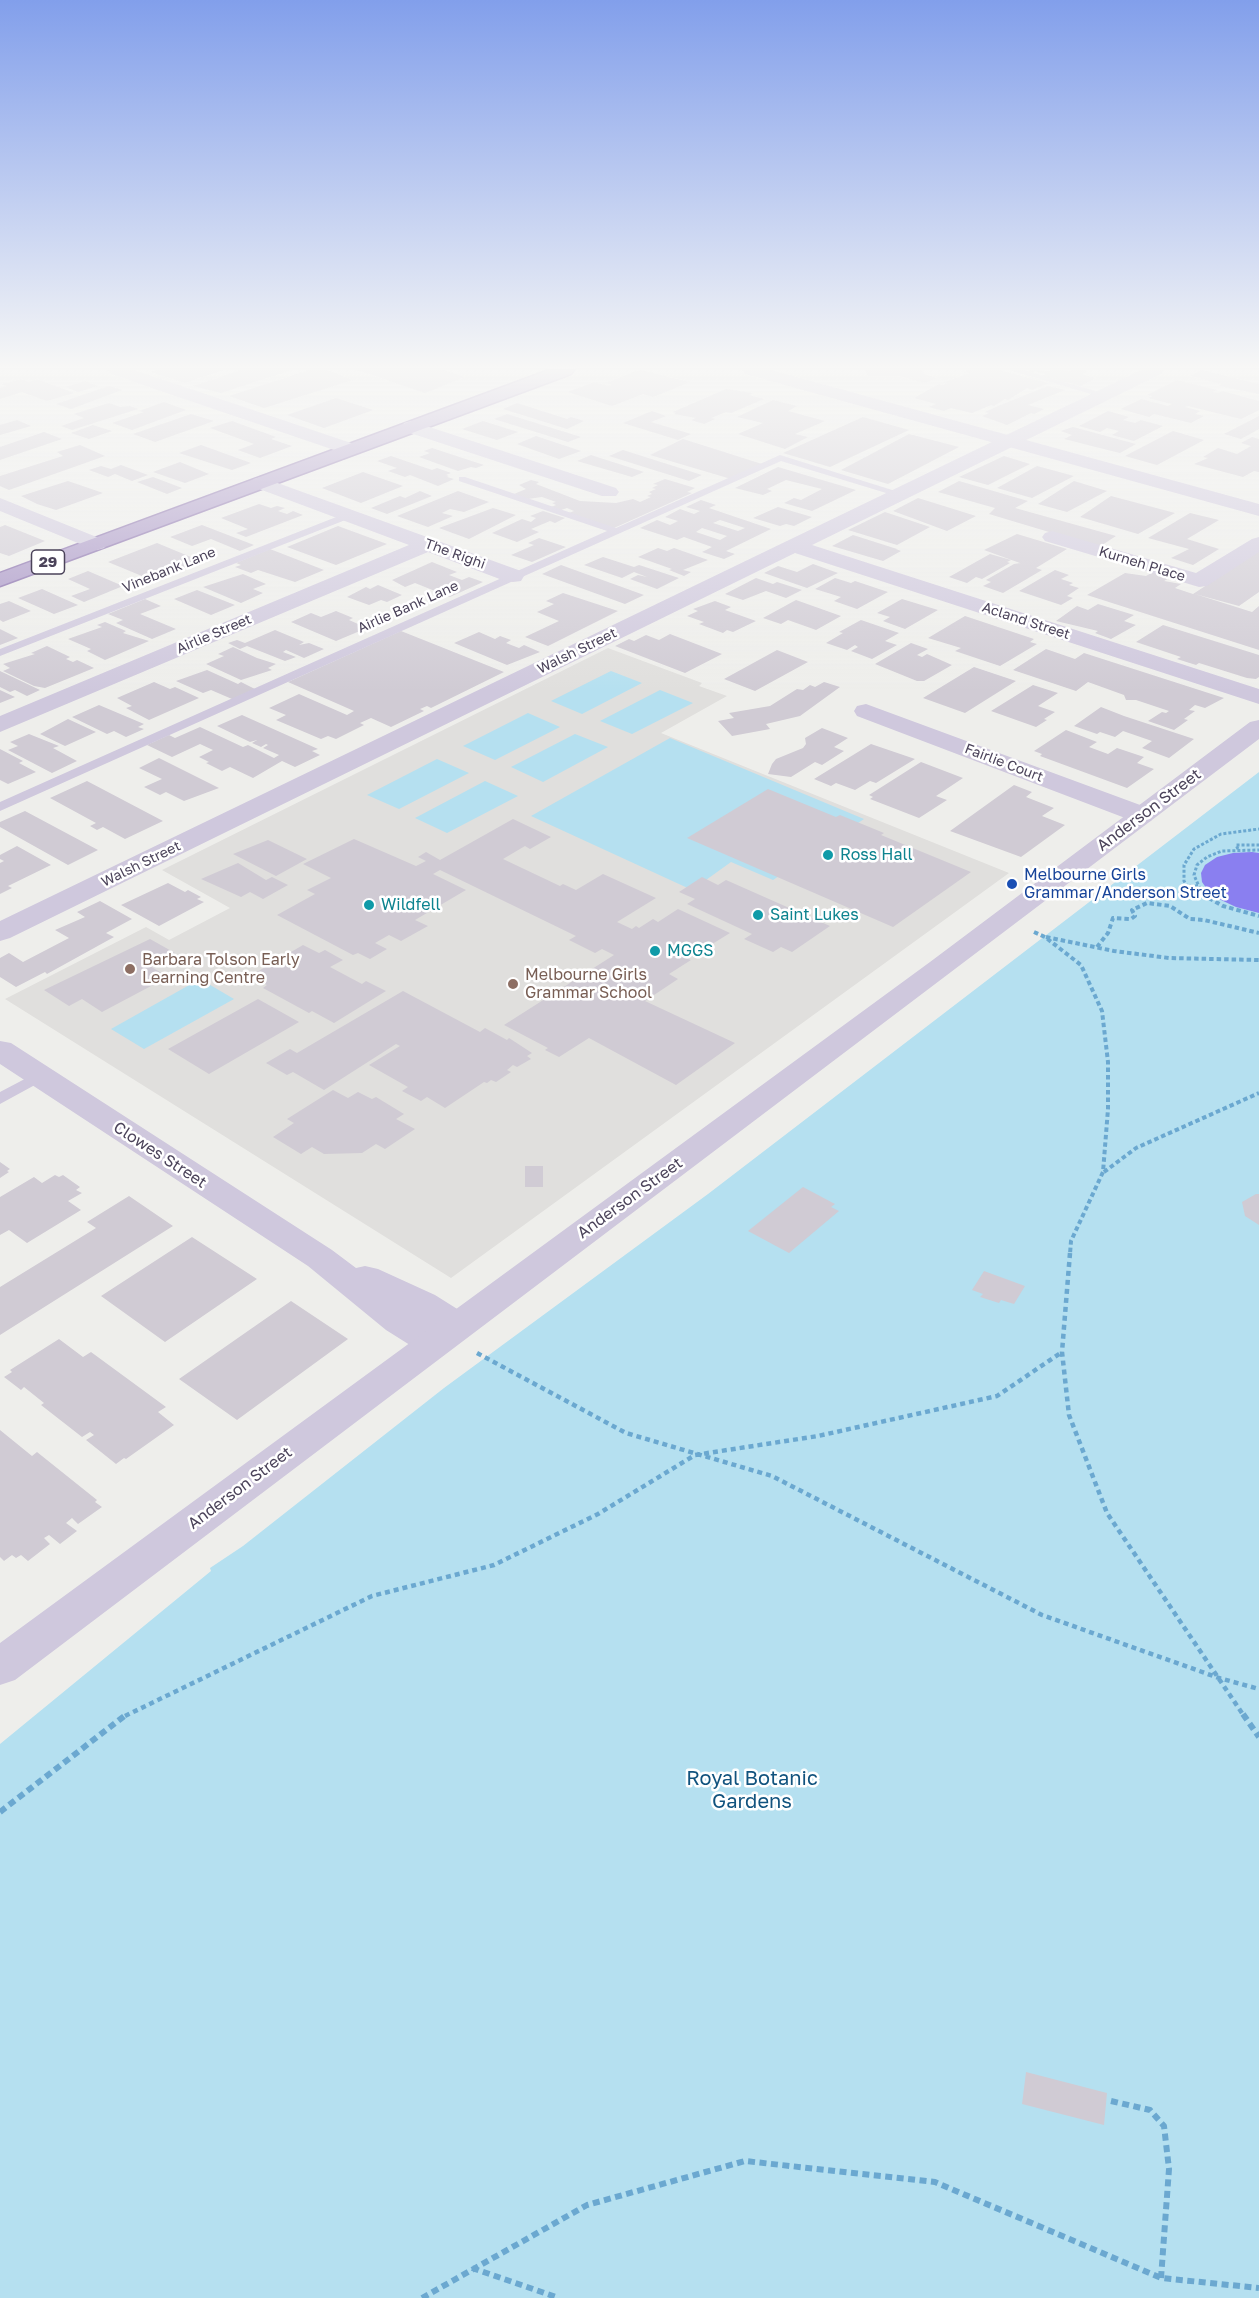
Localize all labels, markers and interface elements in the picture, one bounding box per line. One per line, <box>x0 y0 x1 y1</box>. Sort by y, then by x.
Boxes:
street label: The Righi <box>422 535 488 573</box>
street label: Kurneh Place <box>1097 543 1187 585</box>
street label: Vinebank Lane <box>120 544 218 596</box>
road number: 29 <box>32 550 64 574</box>
street label: Airlie Bank Lane <box>355 577 461 637</box>
street label: Acland Street <box>980 599 1072 643</box>
street label: Airlie Street <box>174 611 254 657</box>
street label: Walsh Street <box>535 625 619 677</box>
street label: Fairlie Court <box>962 740 1046 786</box>
street label: Anderson Street <box>1093 765 1205 855</box>
street label: Walsh Street <box>99 838 183 890</box>
place label: Ross Hall <box>840 845 913 865</box>
marker: Ross Hall <box>821 848 835 862</box>
place label: Melbourne Girls Grammar/Anderson Street <box>1024 865 1227 903</box>
marker: Melbourne Girls Grammar/Anderson Street <box>1005 877 1019 891</box>
place label: Wildfell <box>381 895 441 915</box>
marker: Wildfell <box>362 898 376 912</box>
place label: Saint Lukes <box>770 905 859 925</box>
marker: Saint Lukes <box>751 908 765 922</box>
place label: MGGS <box>667 941 714 961</box>
marker: MGGS <box>648 944 662 958</box>
place label: Barbara Tolson Early Learning Centre <box>142 950 300 988</box>
marker: Barbara Tolson Early Learning Centre <box>123 962 137 976</box>
place label: Melbourne Girls Grammar School <box>525 965 652 1003</box>
marker: Melbourne Girls Grammar School <box>506 977 520 991</box>
street label: Clowes Street <box>110 1118 210 1192</box>
street label: Anderson Street <box>574 1153 686 1243</box>
street label: Anderson Street <box>184 1443 296 1533</box>
park label: Royal Botanic Gardens <box>686 1767 818 1814</box>

